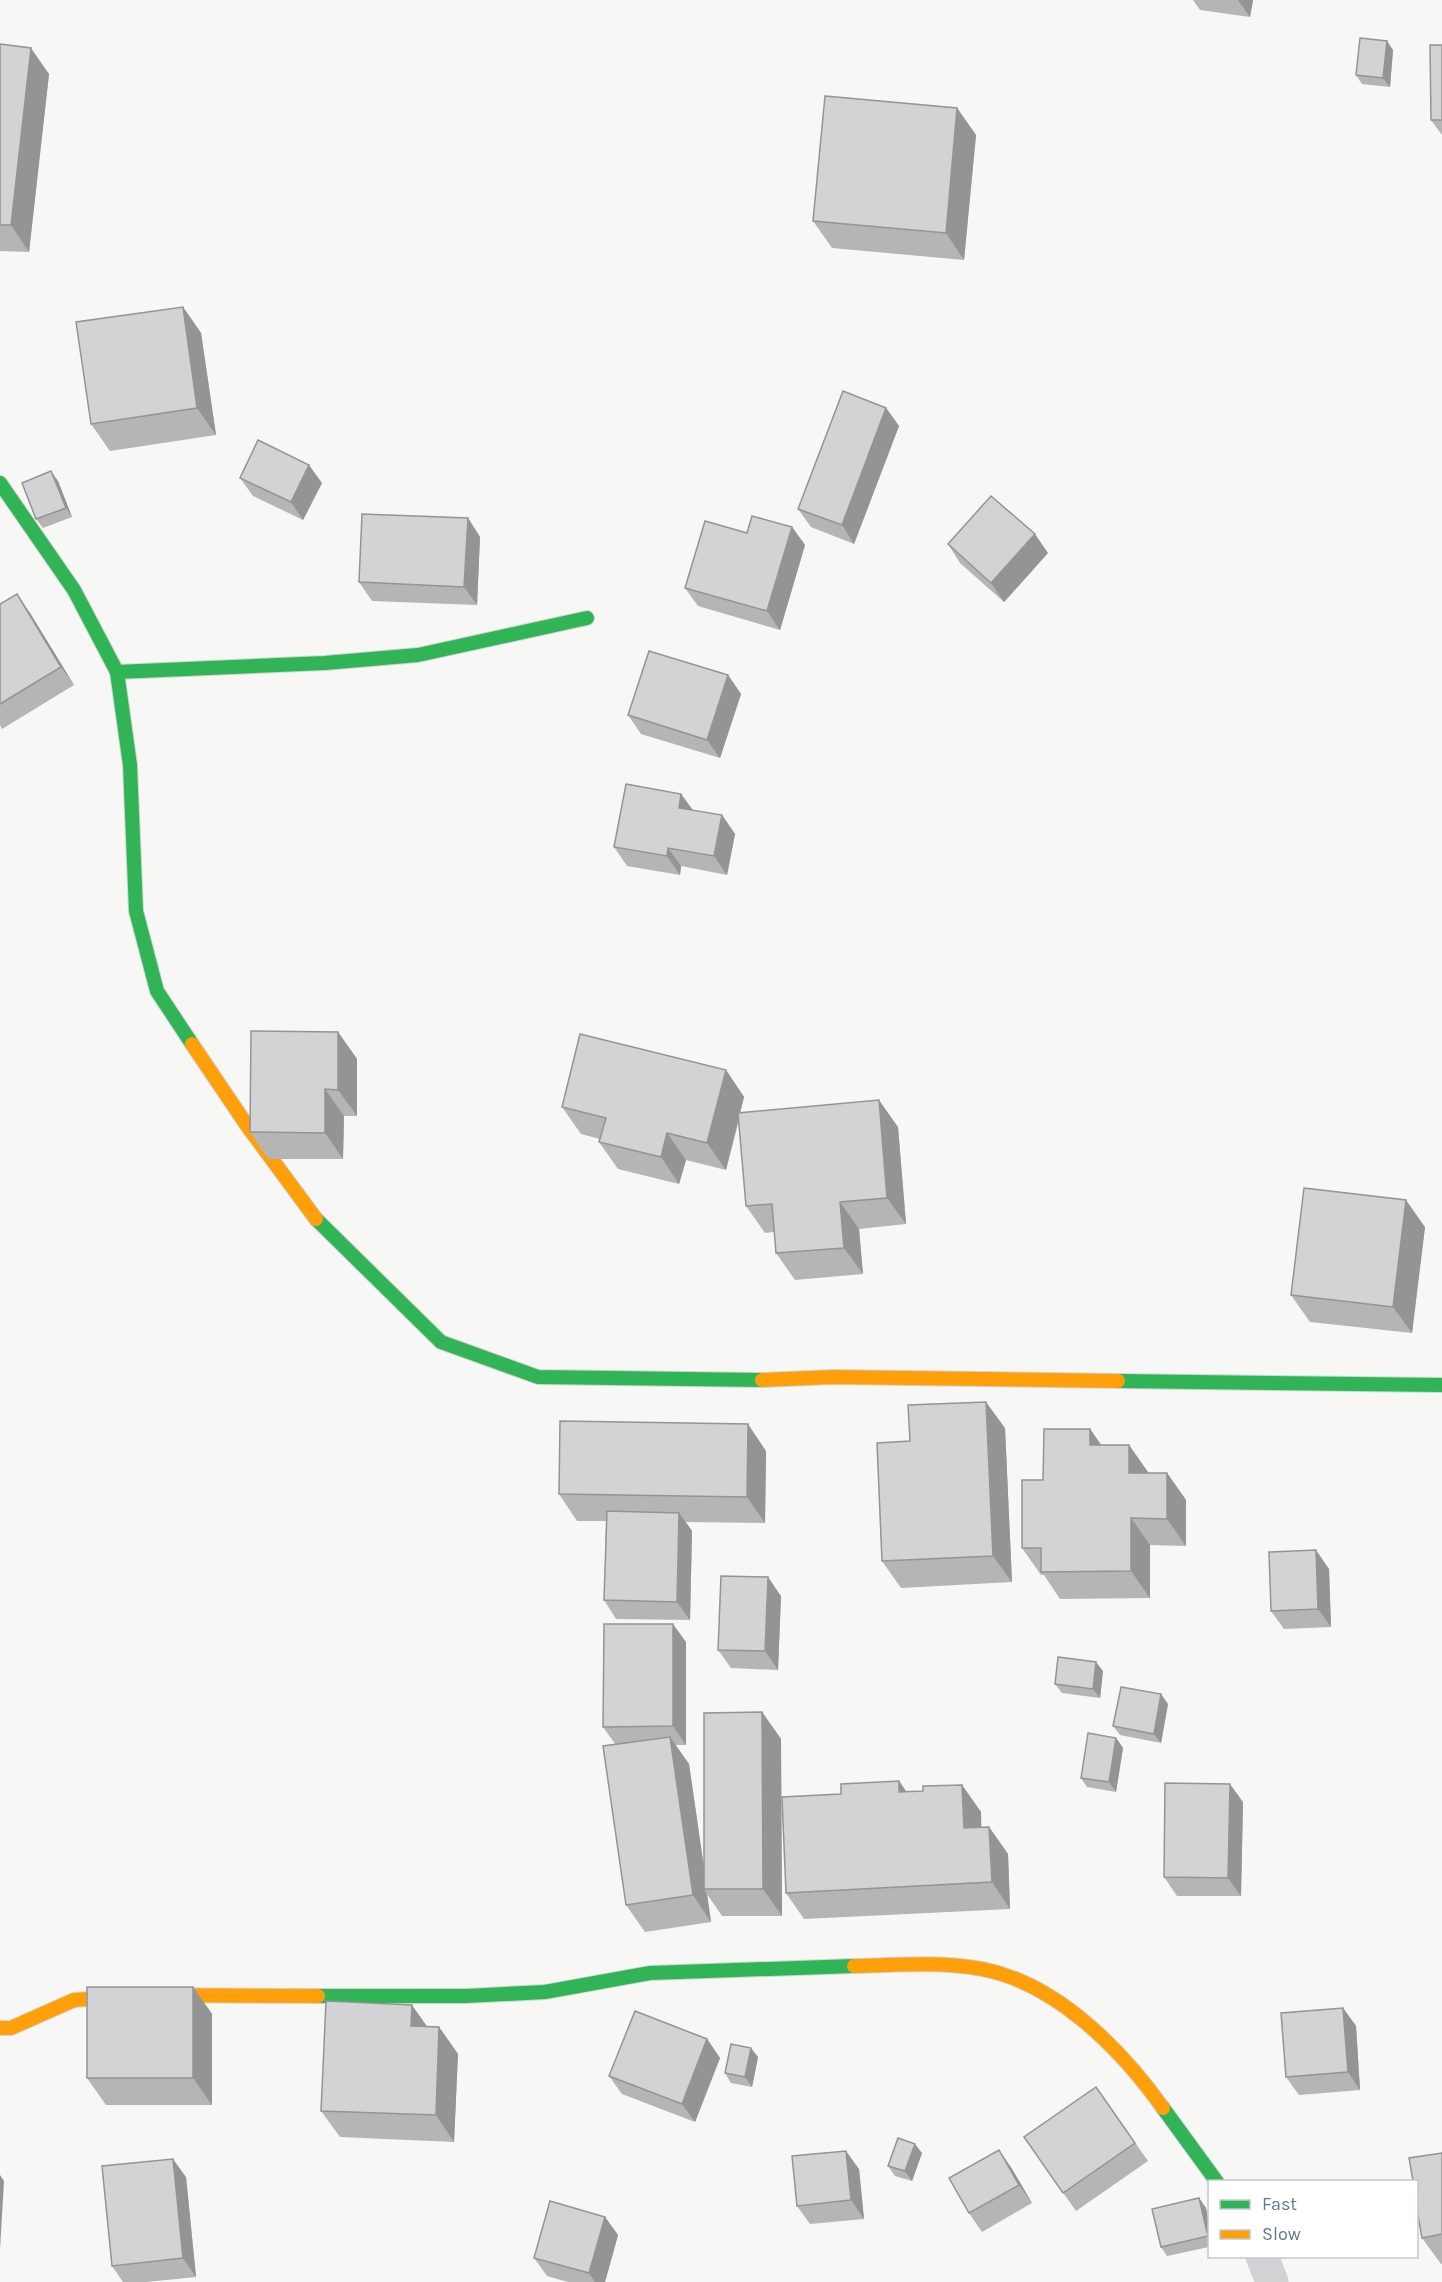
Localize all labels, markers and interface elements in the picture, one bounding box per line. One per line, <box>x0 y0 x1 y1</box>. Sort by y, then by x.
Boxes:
legend <box>1208 2180 1418 2258</box>
text: Fast <box>1262 2193 1297 2215</box>
text: Slow <box>1262 2223 1301 2245</box>

